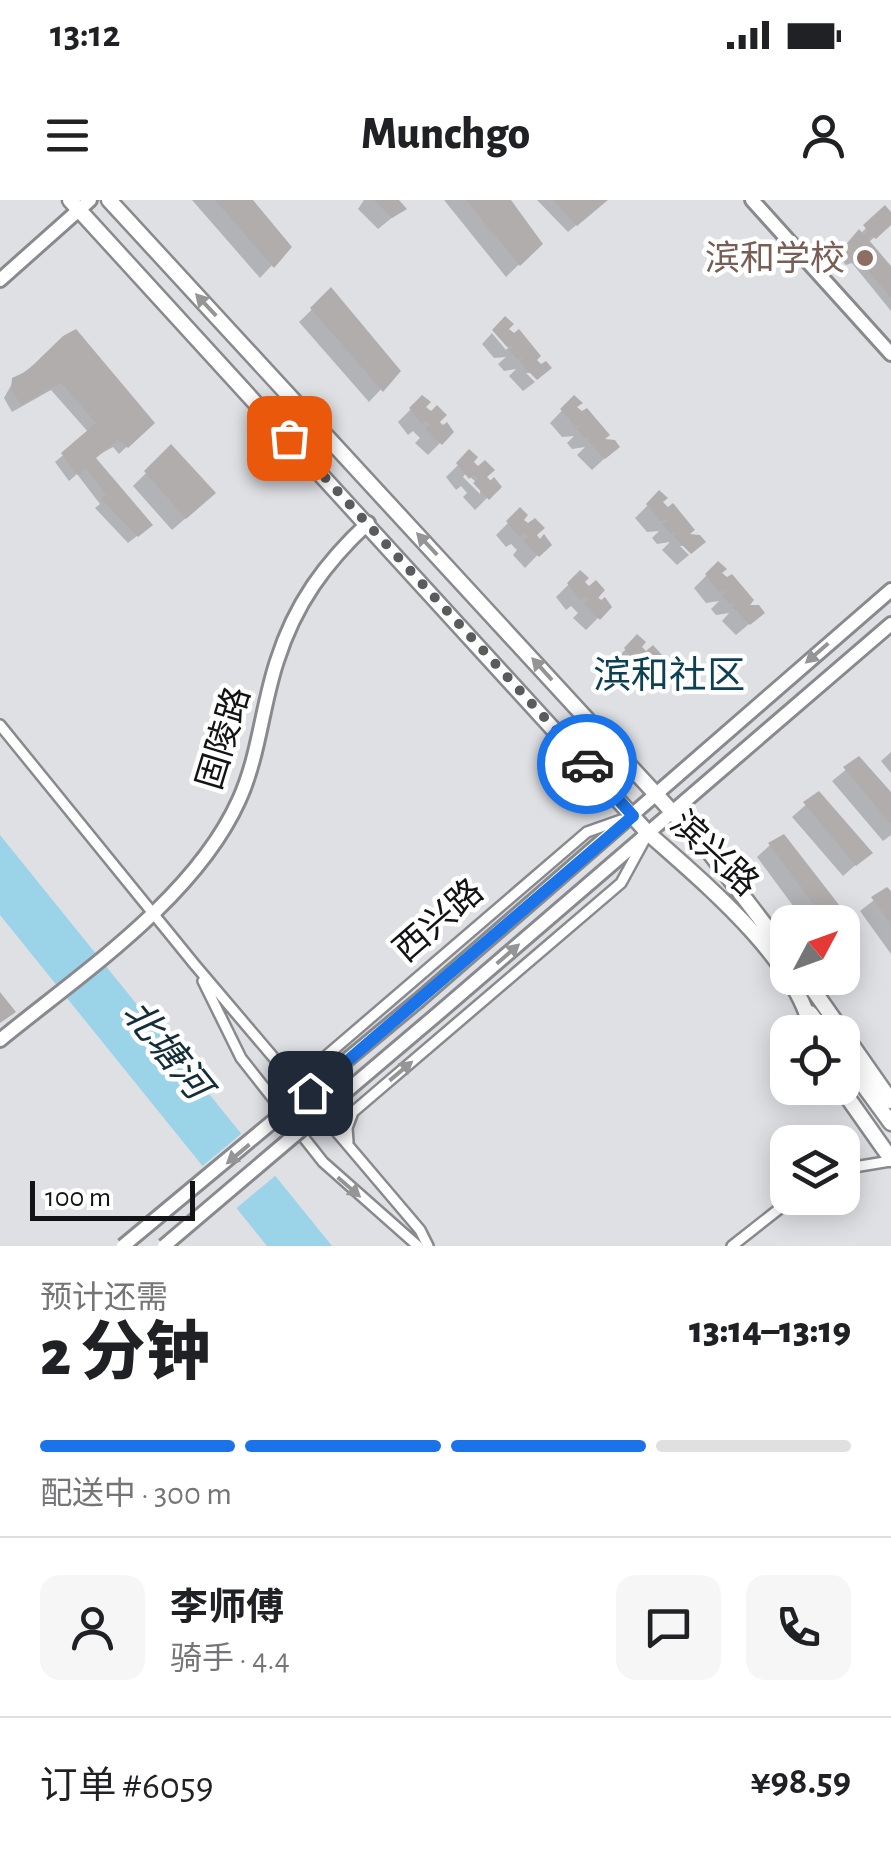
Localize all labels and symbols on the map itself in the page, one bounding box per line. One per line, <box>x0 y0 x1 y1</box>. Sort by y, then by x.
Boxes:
place label: 滨和学校 <box>705 240 845 277</box>
marker: 滨和学校 <box>854 247 876 269</box>
one-way arrow <box>195 294 218 318</box>
pin <box>247 396 332 481</box>
one-way arrow <box>417 532 439 557</box>
one-way arrow <box>805 642 830 664</box>
district label: 滨和社区 <box>593 655 745 696</box>
one-way arrow <box>531 657 554 681</box>
street label: 固陵路 <box>190 683 257 794</box>
courier <box>537 714 637 814</box>
street label: 滨兴路 <box>664 804 766 903</box>
street label: 西兴路 <box>387 872 490 969</box>
north arrow <box>770 905 860 995</box>
one-way arrow <box>495 943 520 965</box>
water label: 北塘河 <box>115 992 223 1112</box>
pin <box>268 1051 353 1136</box>
one-way arrow <box>388 1060 413 1082</box>
one-way arrow <box>226 1142 251 1164</box>
scale bar <box>30 1176 195 1220</box>
one-way arrow <box>336 1176 361 1198</box>

